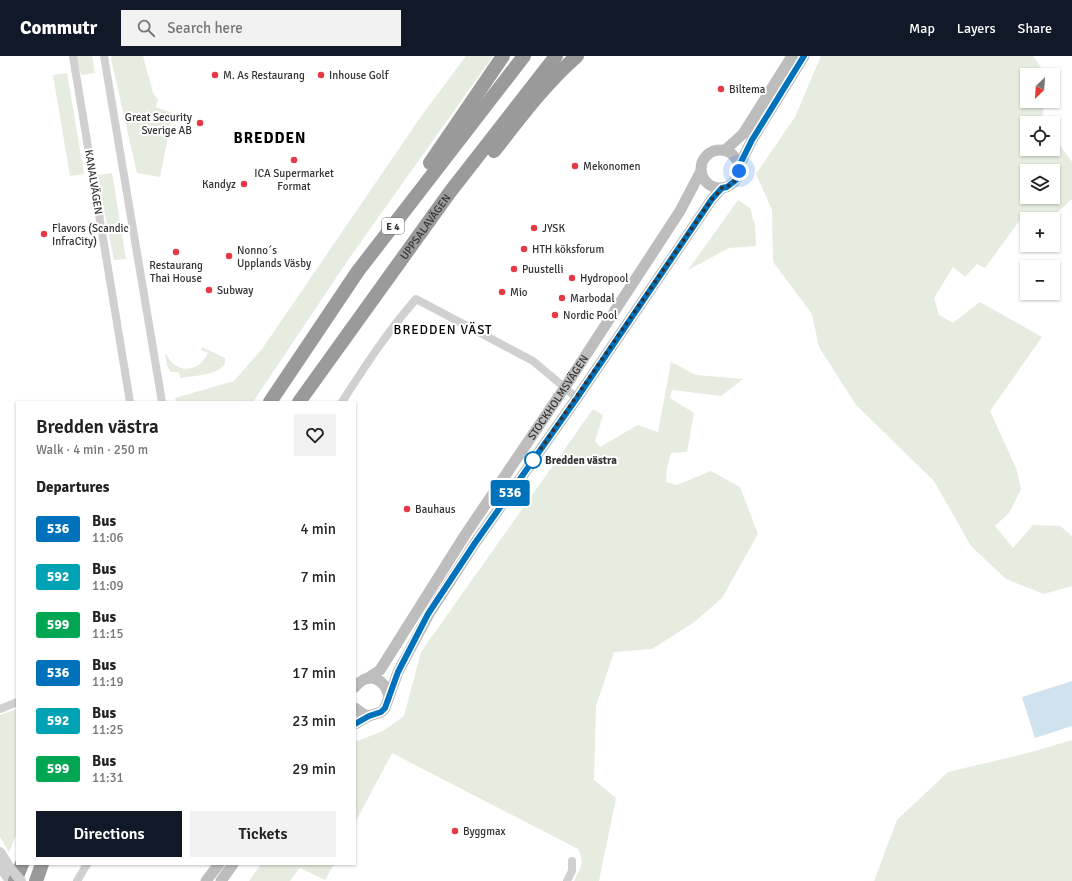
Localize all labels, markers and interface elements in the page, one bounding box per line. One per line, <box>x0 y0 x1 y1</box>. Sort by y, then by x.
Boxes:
search box <box>121 10 401 46</box>
text: Commutr <box>20 16 97 40</box>
icon: search <box>135 17 157 39</box>
text: Search here <box>167 19 243 37</box>
text: Map <box>909 20 935 37</box>
text: Layers <box>957 20 996 37</box>
text: Share <box>1018 20 1052 37</box>
north arrow <box>1020 68 1060 108</box>
map controls <box>1020 68 1060 300</box>
place label: M. As Restaurang <box>223 69 305 82</box>
place label: Inhouse Golf <box>329 69 390 82</box>
marker: M. As Restaurang <box>210 70 220 80</box>
marker: Inhouse Golf <box>316 70 326 80</box>
place label: Biltema <box>729 83 766 96</box>
marker: Biltema <box>716 84 726 94</box>
place label: Great Security Sverige AB <box>125 111 193 137</box>
button: locate <box>1020 116 1060 156</box>
marker: Great Security Sverige AB <box>195 118 205 128</box>
district label: BREDDEN <box>233 129 307 147</box>
street label: KANALVÄGEN <box>82 149 106 215</box>
marker: ICA Supermarket Format <box>289 155 299 165</box>
place label: Mekonomen <box>583 160 640 173</box>
marker: Mekonomen <box>570 161 580 171</box>
your location <box>729 161 749 181</box>
button: layers <box>1020 164 1060 204</box>
place label: ICA Supermarket Format <box>254 167 334 193</box>
place label: Kandyz <box>202 178 236 191</box>
marker: Kandyz <box>239 179 249 189</box>
street label: UPPSALAVÄGEN <box>398 192 453 262</box>
button: + <box>1020 212 1060 252</box>
road number: E 4 <box>382 218 404 234</box>
place label: Flavors (Scandic InfraCity) <box>52 222 129 248</box>
place label: JYSK <box>542 222 565 235</box>
marker: JYSK <box>529 223 539 233</box>
marker: Flavors (Scandic InfraCity) <box>39 229 49 239</box>
place label: HTH köksforum <box>532 243 604 256</box>
place label: Nonno´s Upplands Väsby <box>237 244 312 270</box>
marker: HTH köksforum <box>519 244 529 254</box>
marker: Restaurang Thai House <box>171 247 181 257</box>
marker: Nonno´s Upplands Väsby <box>224 251 234 261</box>
place label: Restaurang Thai House <box>149 259 203 285</box>
button: − <box>1020 260 1060 300</box>
place label: Puustelli <box>522 263 563 276</box>
marker: Puustelli <box>509 264 519 274</box>
place label: Hydropool <box>580 272 628 285</box>
marker: Hydropool <box>567 273 577 283</box>
place label: Subway <box>217 284 254 297</box>
marker: Subway <box>204 285 214 295</box>
place label: Mio <box>510 286 528 299</box>
marker: Mio <box>497 287 507 297</box>
place label: Marbodal <box>570 292 615 305</box>
marker: Marbodal <box>557 293 567 303</box>
place label: Nordic Pool <box>563 309 617 322</box>
marker: Nordic Pool <box>550 310 560 320</box>
district label: BREDDEN VÄST <box>394 321 492 338</box>
street label: STOCKHOLMSVÄGEN <box>525 353 591 443</box>
button: heart <box>294 414 336 456</box>
text: Bredden västra <box>36 415 159 439</box>
text: Walk · 4 min · 250 m <box>36 442 148 458</box>
marker: Bredden västra <box>524 451 542 469</box>
place label: Bredden västra <box>545 454 617 467</box>
text: Departures <box>36 478 109 496</box>
line badge: 536 <box>487 480 533 506</box>
text: 536 <box>499 484 521 501</box>
place label: Bauhaus <box>415 503 456 516</box>
marker: Bauhaus <box>402 504 412 514</box>
text: Bus <box>92 512 116 530</box>
text: 536 <box>47 520 69 537</box>
text: 4 min <box>300 520 336 538</box>
text: 11:06 <box>92 530 124 546</box>
text: Bus <box>92 560 116 578</box>
text: 592 <box>47 568 69 585</box>
text: 7 min <box>300 568 336 586</box>
text: 11:09 <box>92 578 124 594</box>
text: Bus <box>92 608 116 626</box>
text: 599 <box>47 616 69 633</box>
text: 13 min <box>292 616 336 634</box>
text: 11:15 <box>92 626 124 642</box>
text: Bus <box>92 656 116 674</box>
text: 536 <box>47 664 69 681</box>
text: 17 min <box>292 664 336 682</box>
text: 11:19 <box>92 674 124 690</box>
text: Bus <box>92 704 116 722</box>
text: 592 <box>47 712 69 729</box>
text: 23 min <box>292 712 336 730</box>
text: 11:25 <box>92 722 124 738</box>
text: Bus <box>92 752 116 770</box>
text: 599 <box>47 760 69 777</box>
text: 29 min <box>292 760 336 778</box>
text: 11:31 <box>92 770 124 786</box>
button: Directions <box>36 811 182 857</box>
button: Tickets <box>190 811 336 857</box>
place label: Byggmax <box>463 825 506 838</box>
marker: Byggmax <box>450 826 460 836</box>

